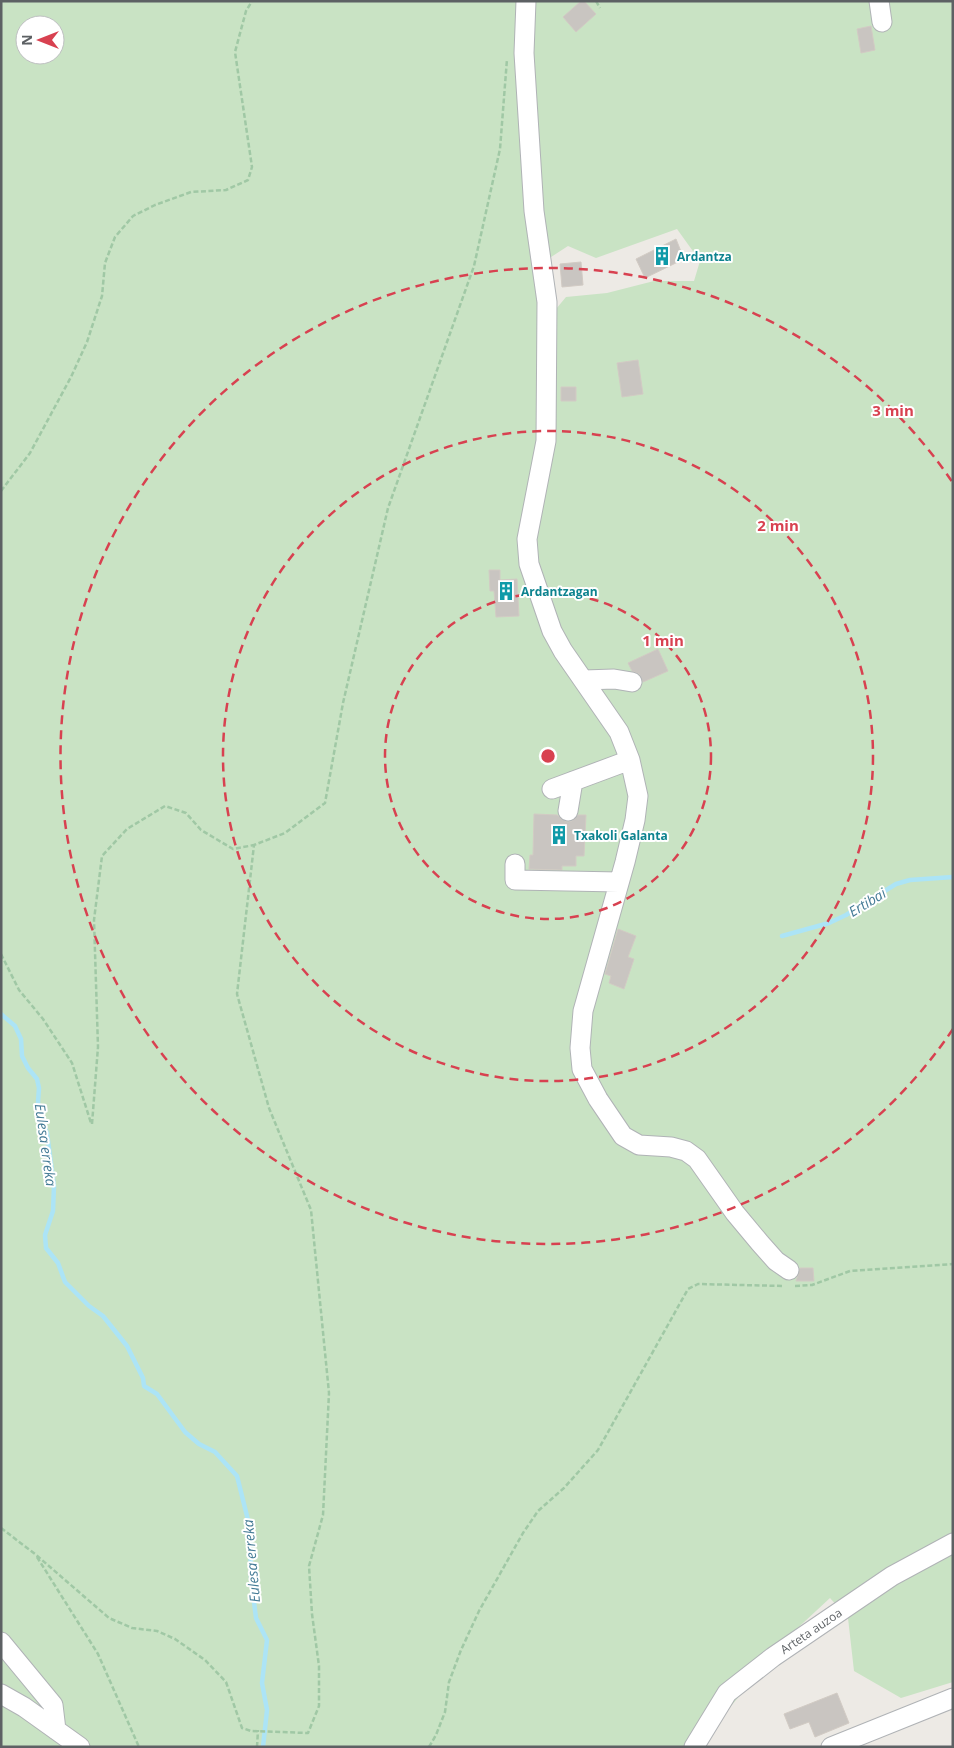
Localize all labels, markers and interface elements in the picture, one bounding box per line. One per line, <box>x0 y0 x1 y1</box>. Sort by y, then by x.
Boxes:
north arrow <box>15 15 65 65</box>
text: N <box>17 34 36 46</box>
building icon: Ardantza <box>651 245 673 267</box>
place label: Ardantza <box>677 248 732 265</box>
text: 3 min <box>872 400 914 420</box>
text: 2 min <box>757 515 799 535</box>
building icon: Ardantzagan <box>495 580 517 602</box>
place label: Ardantzagan <box>521 583 598 600</box>
text: 1 min <box>642 630 684 650</box>
centre of rings <box>539 747 557 765</box>
building icon: Txakoli Galanta <box>548 824 570 846</box>
place label: Txakoli Galanta <box>574 827 668 844</box>
water label: Ertibai <box>845 883 890 921</box>
water label: Eulesa erreka <box>31 1102 61 1188</box>
water label: Eulesa erreka <box>238 1519 264 1603</box>
street label: Arteta auzoa <box>777 1604 845 1658</box>

